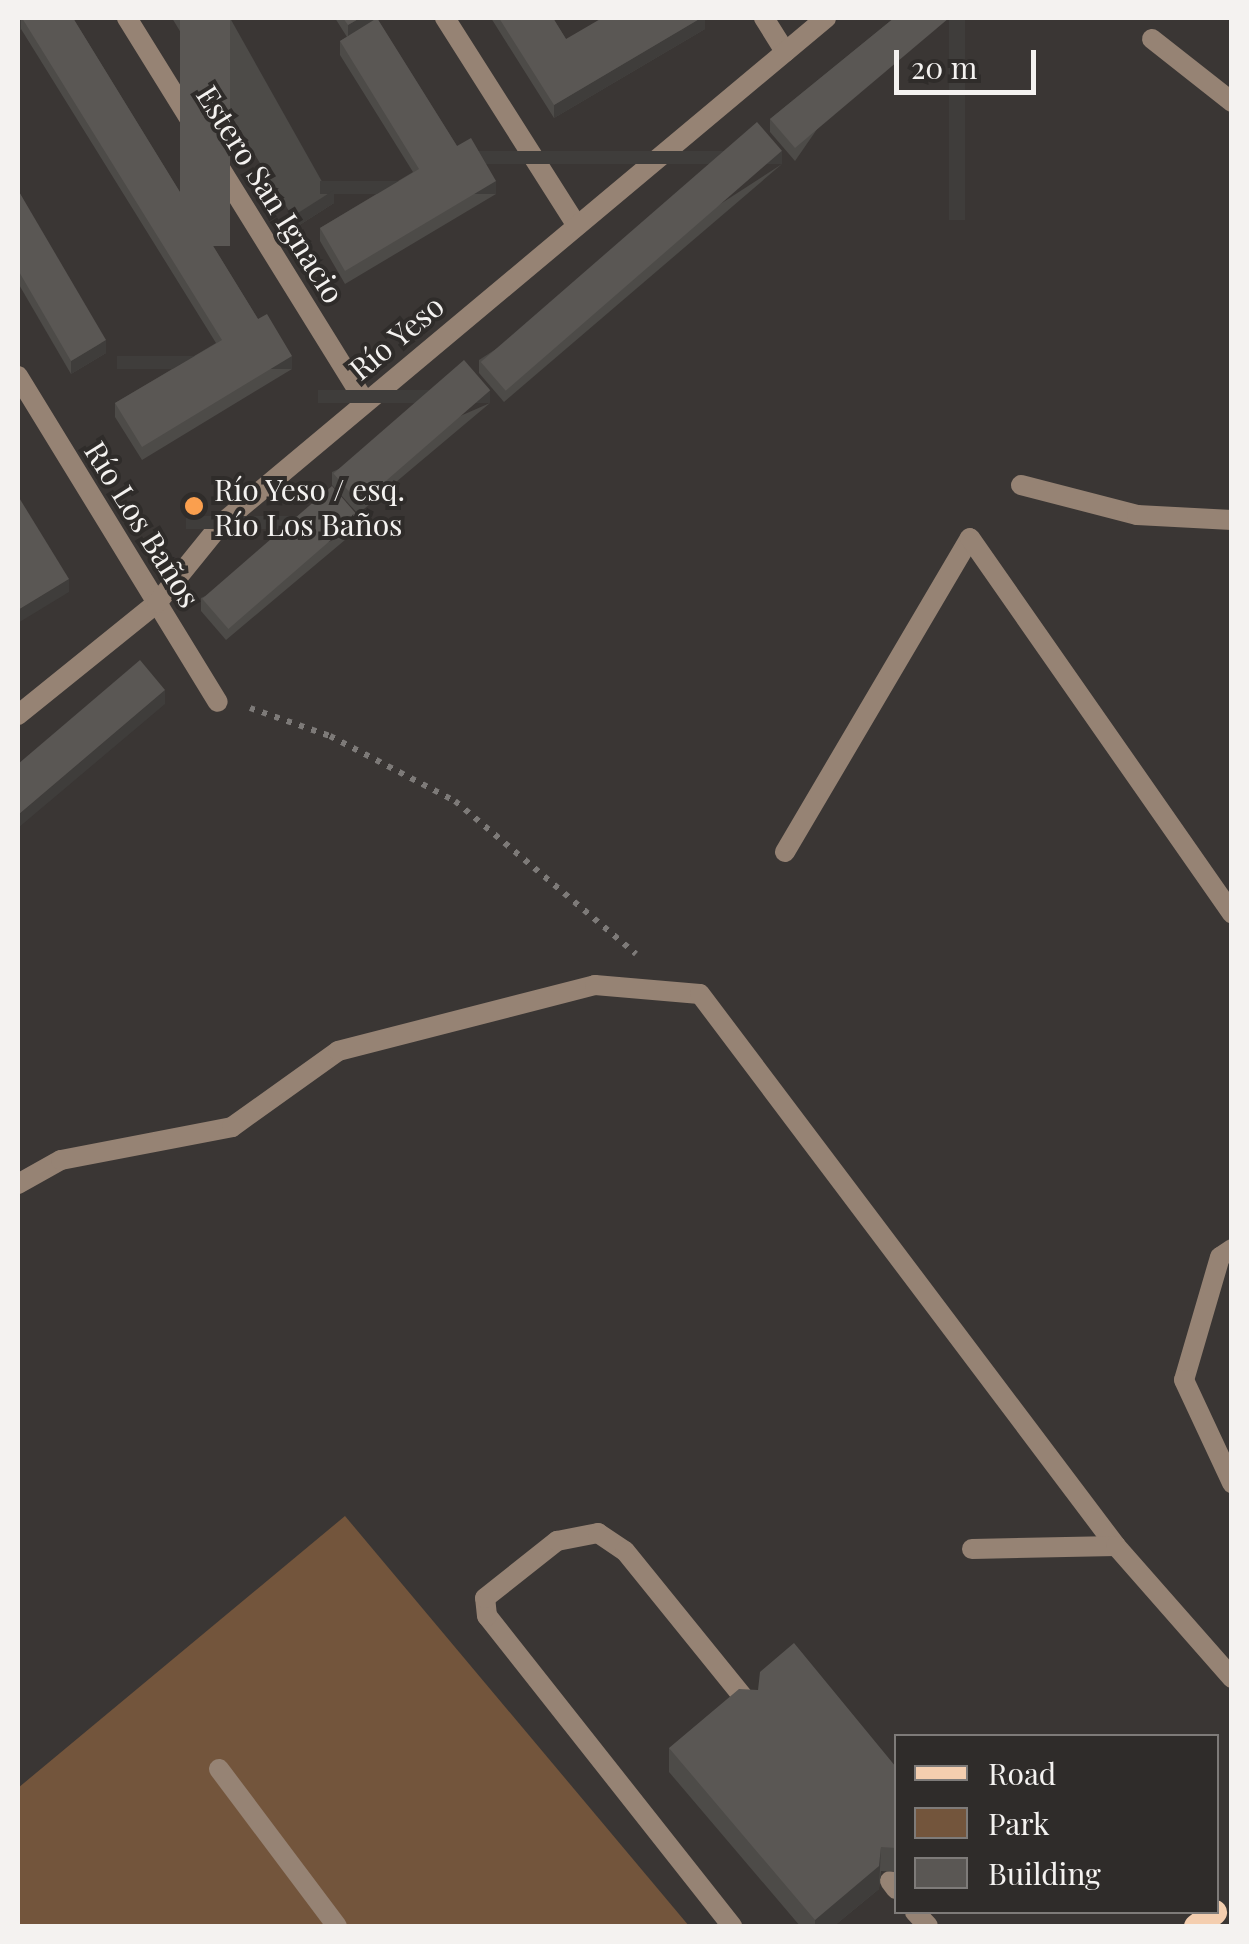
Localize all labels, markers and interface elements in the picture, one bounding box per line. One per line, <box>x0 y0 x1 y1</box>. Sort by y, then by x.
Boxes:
scale bar <box>899 30 1042 92</box>
text: 20 m <box>911 47 977 87</box>
street label: Estero San Ignacio <box>190 79 352 309</box>
street label: Río Yeso <box>341 287 451 387</box>
street label: Río Los Baños <box>78 435 208 613</box>
place label: Río Yeso / esq. Río Los Baños <box>214 471 406 542</box>
marker: Río Yeso / esq. Río Los Baños <box>183 495 205 517</box>
legend <box>894 1734 1219 1914</box>
text: Road <box>988 1753 1056 1793</box>
text: Park <box>988 1803 1050 1843</box>
text: Building <box>988 1853 1101 1893</box>

